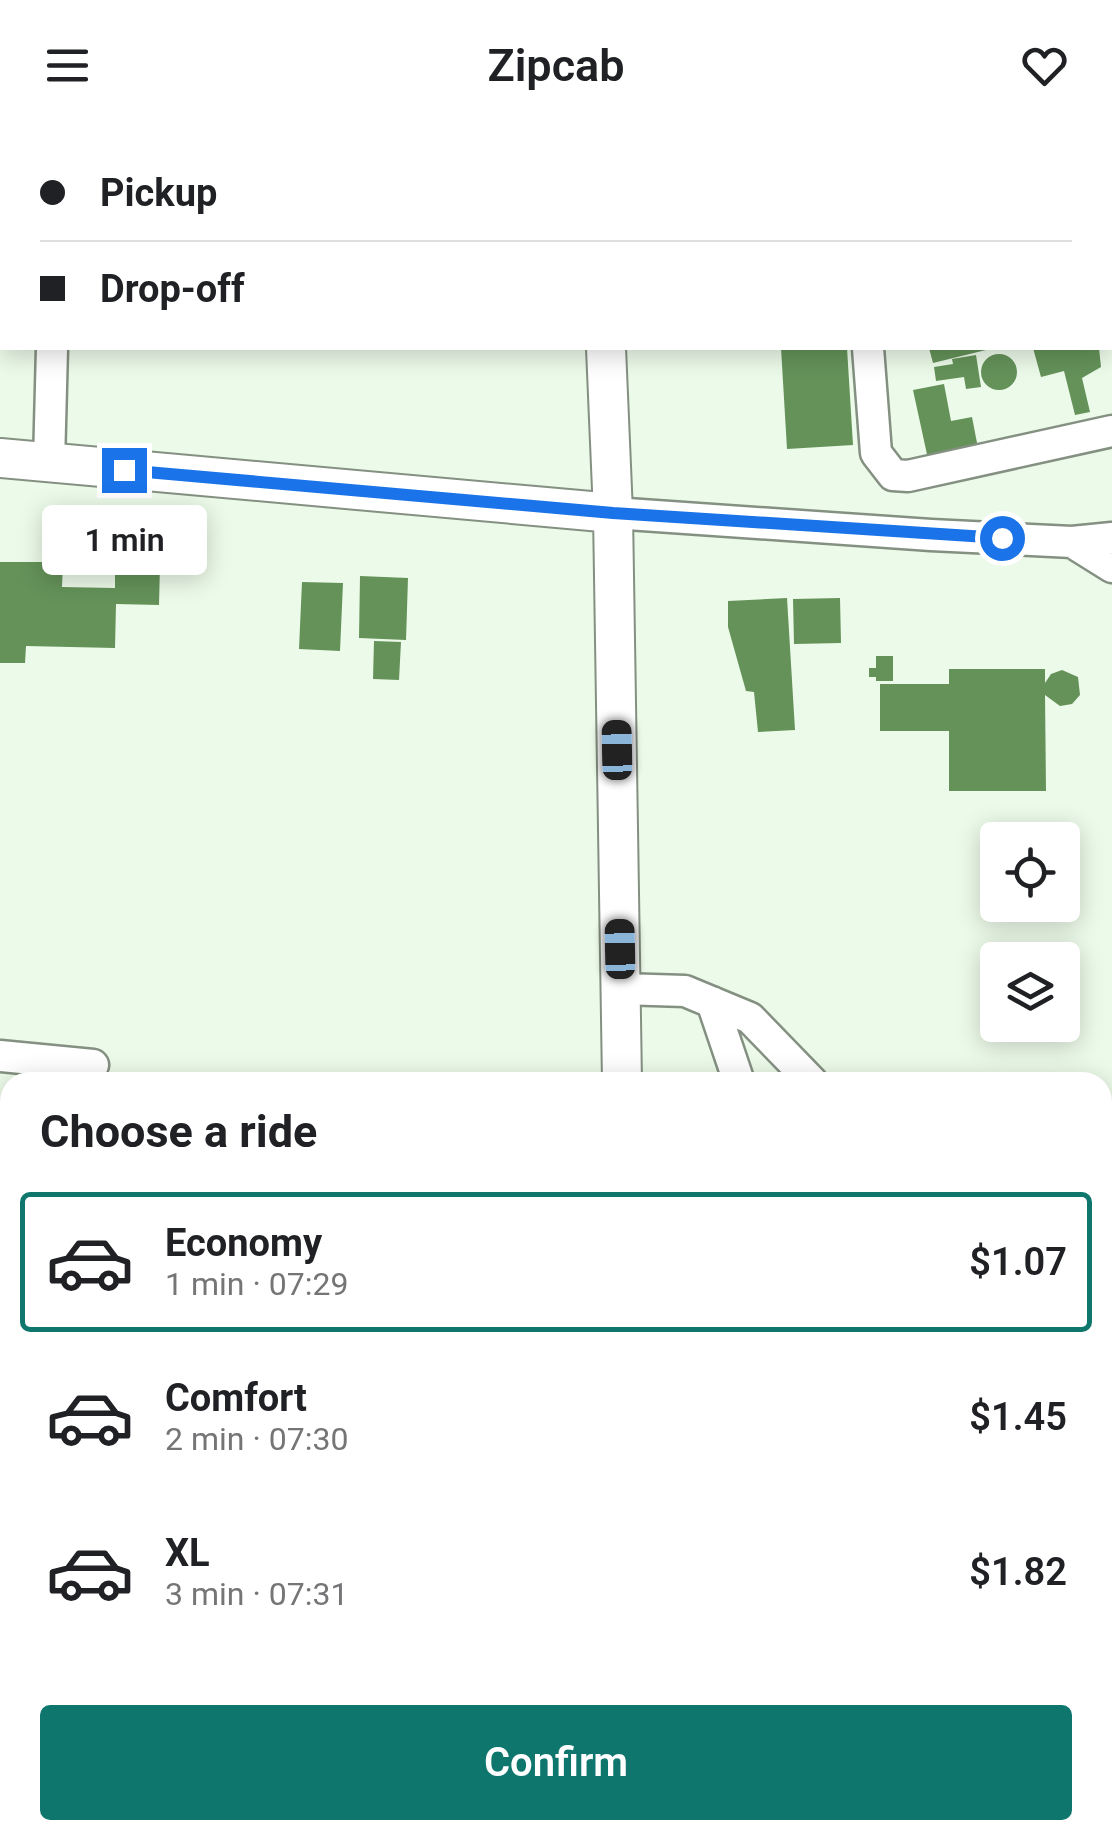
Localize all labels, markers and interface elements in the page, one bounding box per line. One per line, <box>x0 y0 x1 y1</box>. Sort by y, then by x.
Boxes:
icon: menu <box>40 38 95 93</box>
icon: heart <box>1017 38 1072 93</box>
text: Zipcab <box>487 39 625 92</box>
text: Pickup <box>100 171 217 215</box>
text: Drop-off <box>100 267 245 311</box>
route end <box>102 448 147 493</box>
callout: 1 min <box>42 505 206 575</box>
route start <box>980 516 1025 561</box>
text: 1 min <box>84 521 165 559</box>
car <box>601 720 633 780</box>
map controls <box>980 822 1080 1042</box>
button: locate <box>980 822 1080 922</box>
car <box>604 919 636 979</box>
button: layers <box>980 942 1080 1042</box>
text: Choose a ride <box>40 1105 317 1158</box>
icon: car <box>45 1217 135 1307</box>
text: Economy <box>165 1221 322 1265</box>
text: $1.07 <box>969 1240 1067 1284</box>
text: 1 min · 07:29 <box>165 1265 348 1303</box>
icon: car <box>45 1372 135 1462</box>
text: Comfort <box>165 1376 307 1420</box>
text: $1.45 <box>969 1395 1067 1439</box>
text: 2 min · 07:30 <box>165 1420 348 1458</box>
icon: car <box>45 1527 135 1617</box>
text: XL <box>165 1531 210 1575</box>
text: $1.82 <box>969 1550 1067 1594</box>
text: 3 min · 07:31 <box>165 1575 348 1613</box>
button: Confirm <box>40 1705 1072 1820</box>

